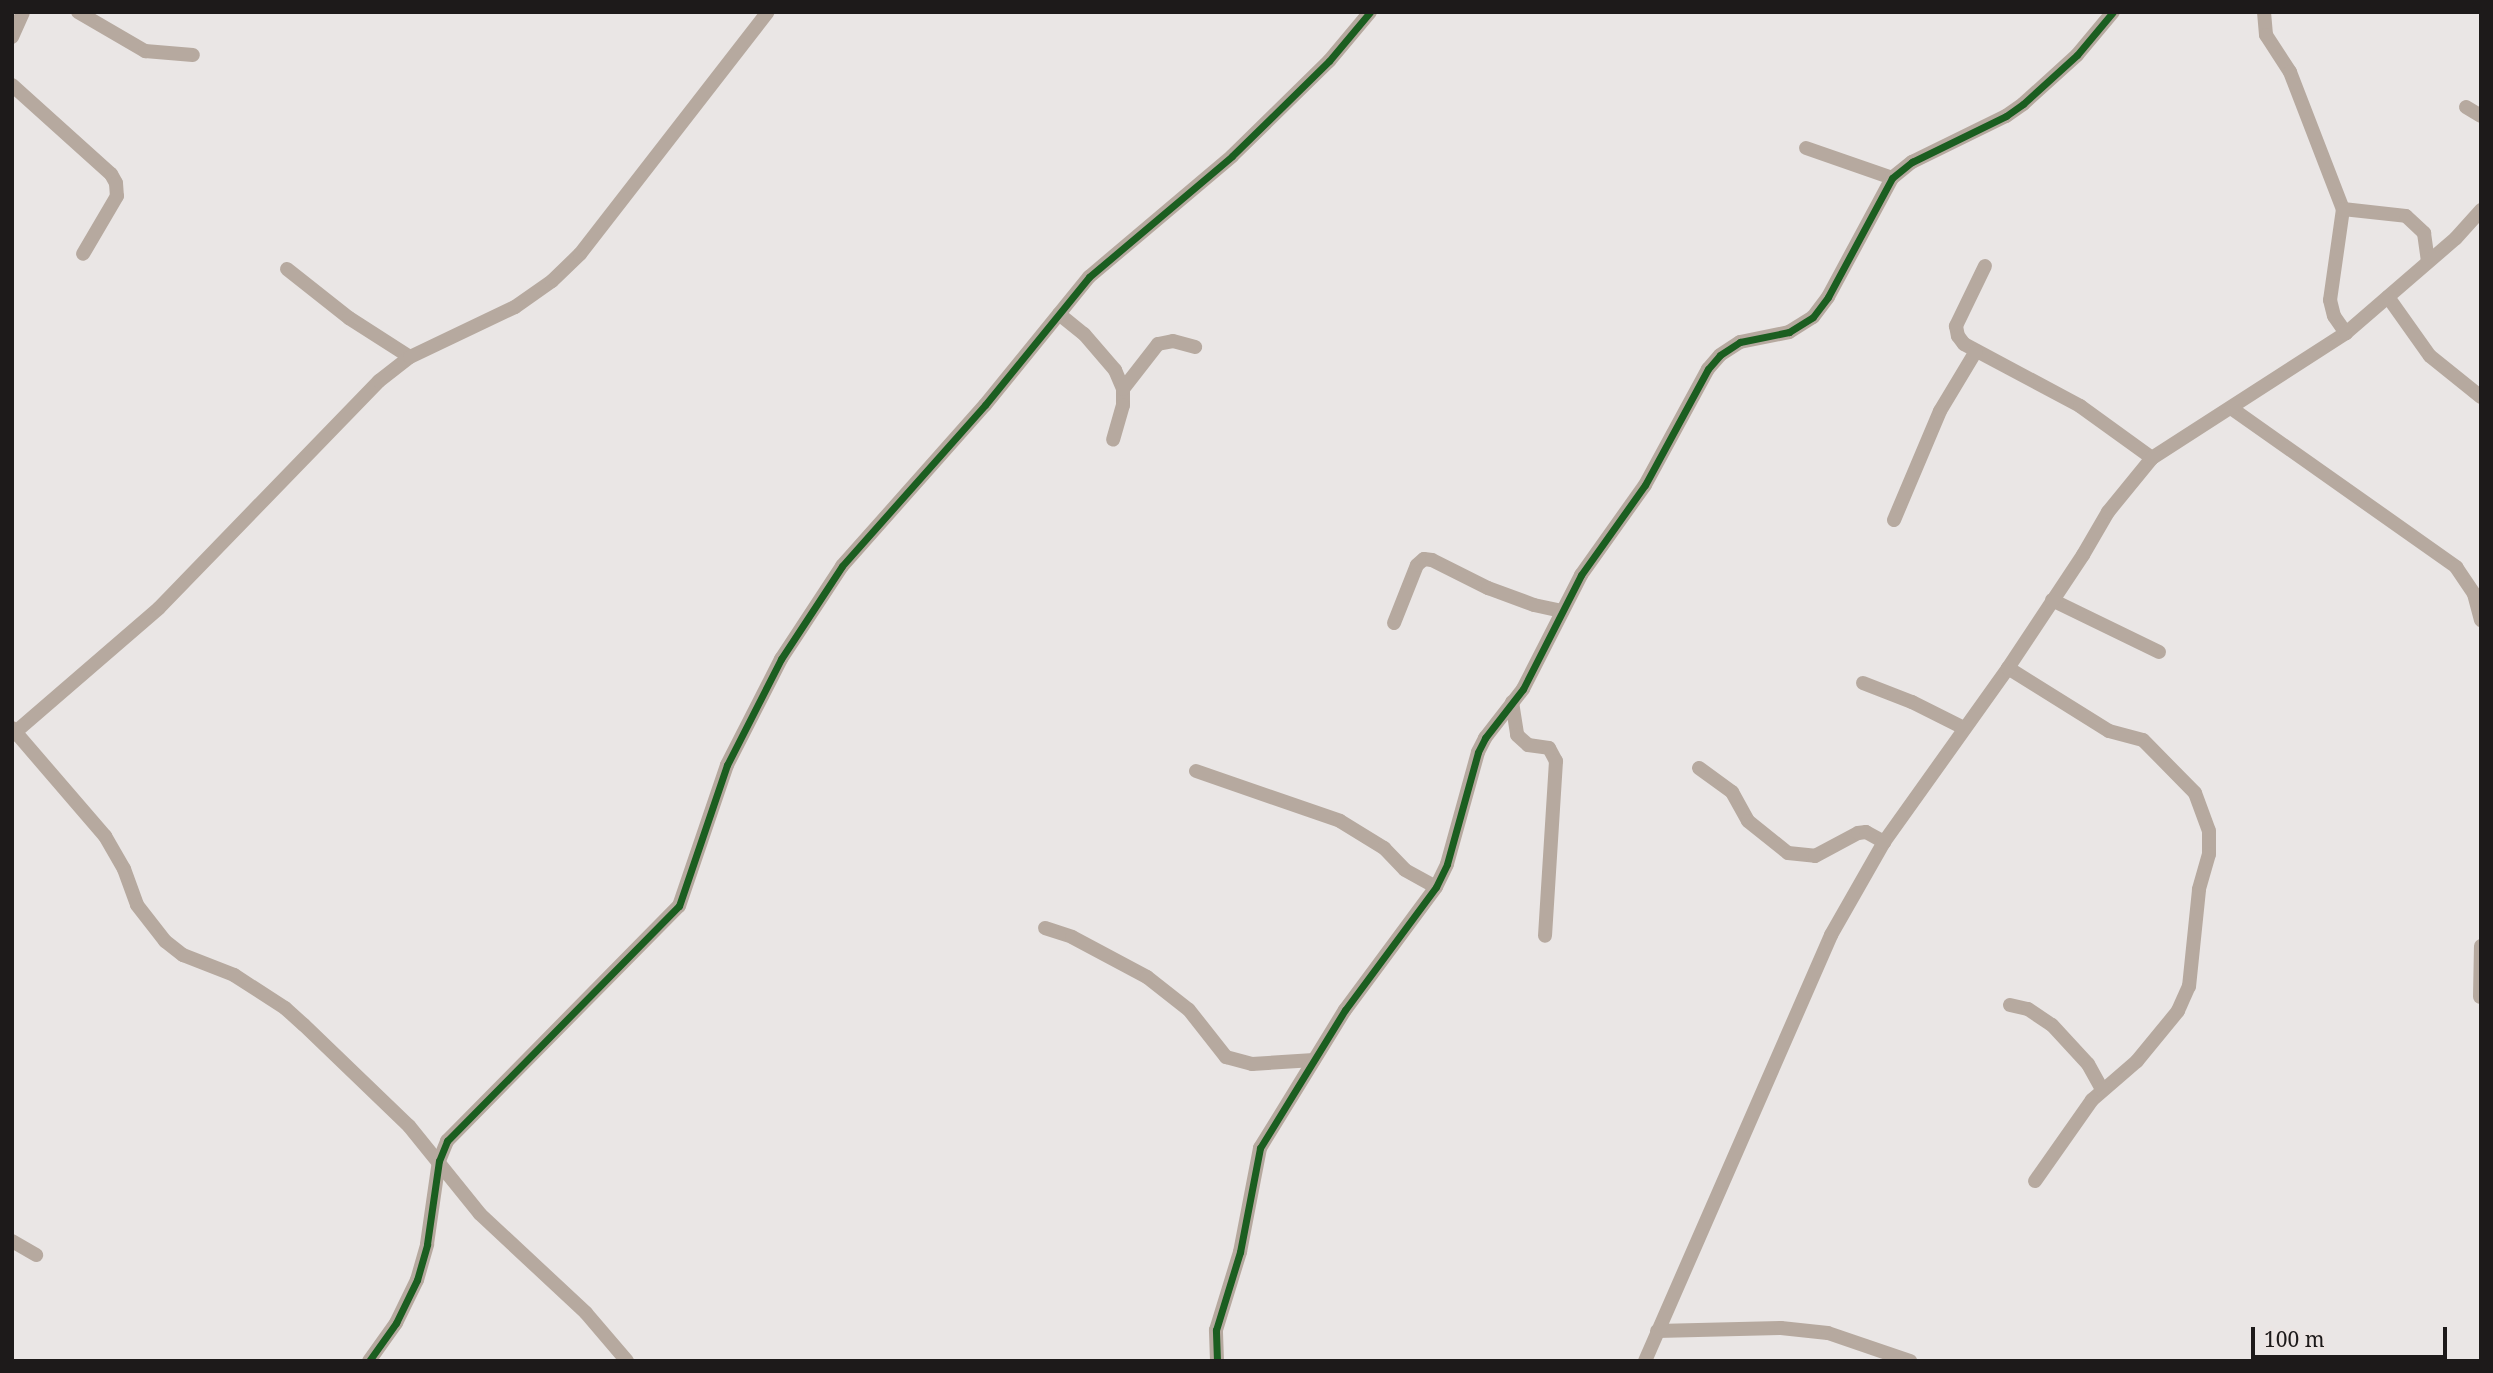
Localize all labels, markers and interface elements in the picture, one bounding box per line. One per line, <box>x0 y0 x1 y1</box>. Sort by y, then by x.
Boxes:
scale bar <box>2255 1314 2451 1358</box>
text: 100 m <box>2264 1325 2325 1353</box>

